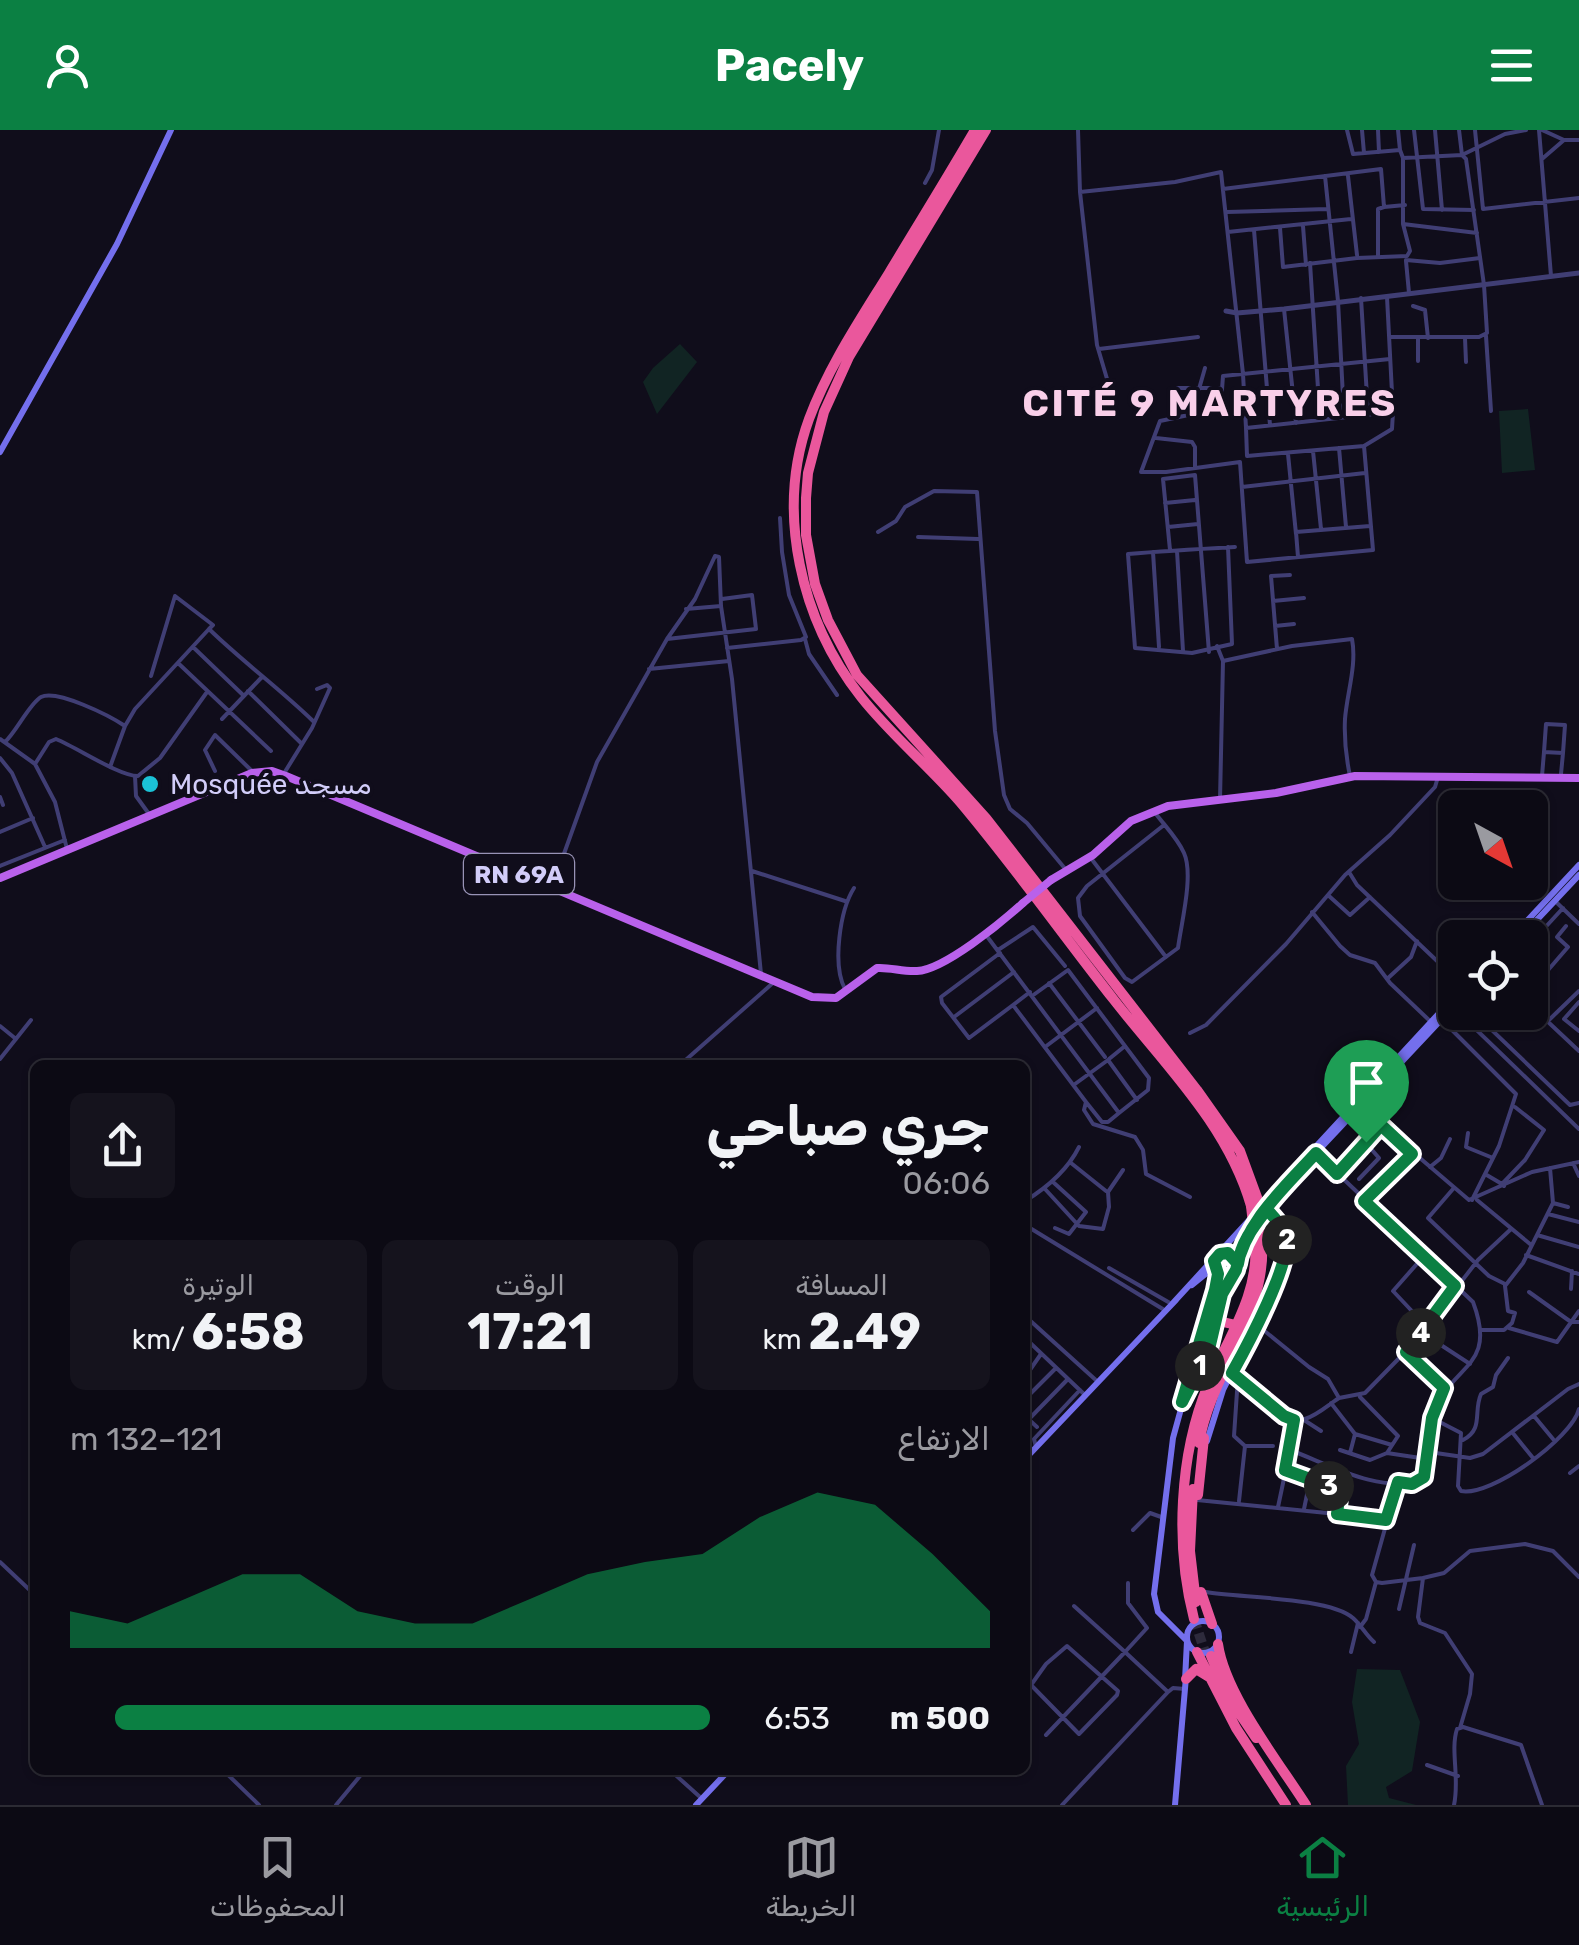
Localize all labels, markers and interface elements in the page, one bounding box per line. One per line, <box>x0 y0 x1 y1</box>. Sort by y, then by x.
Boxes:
icon: person <box>40 38 95 93</box>
icon: menu <box>1484 38 1539 93</box>
text: Pacely <box>715 39 864 92</box>
district label: CITÉ 9 MARTYRES <box>1022 380 1398 426</box>
place label: Mosquée مسجد <box>170 768 372 801</box>
marker: Mosquée مسجد <box>139 773 161 795</box>
north arrow <box>1438 790 1548 900</box>
map controls <box>1438 790 1548 1030</box>
road number: RN 69A <box>464 854 574 894</box>
button: locate <box>1438 920 1548 1030</box>
pin <box>1324 1040 1409 1143</box>
icon: arrive <box>1339 1055 1394 1110</box>
button: share <box>70 1093 175 1198</box>
text: جري صباحي <box>706 1094 990 1159</box>
text: 06:06 <box>903 1164 990 1202</box>
pin: 2 <box>1262 1215 1312 1265</box>
text: 2 <box>1278 1223 1296 1256</box>
text: الوتيرة <box>182 1269 254 1302</box>
text: الوقت <box>495 1269 565 1302</box>
text: المسافة <box>795 1269 888 1302</box>
text: 6:58 <box>192 1302 305 1362</box>
text: 17:21 <box>467 1302 593 1362</box>
text: 2.49 <box>809 1302 921 1362</box>
pin: 4 <box>1396 1308 1446 1358</box>
text: 4 <box>1411 1316 1431 1349</box>
text: /km <box>132 1323 192 1356</box>
text: km <box>762 1323 809 1356</box>
pin: 1 <box>1175 1341 1225 1391</box>
text: 1 <box>1193 1349 1207 1382</box>
text: 121–132 m <box>70 1420 223 1458</box>
text: الارتفاع <box>898 1420 990 1458</box>
pin: 3 <box>1304 1461 1354 1511</box>
text: 3 <box>1320 1469 1338 1502</box>
text: 6:53 <box>764 1699 830 1737</box>
text: 500 m <box>890 1699 990 1737</box>
tab: المحفوظات <box>210 1830 346 1923</box>
tab: الخريطة <box>765 1830 857 1923</box>
tab: الرئيسية <box>1276 1830 1369 1923</box>

